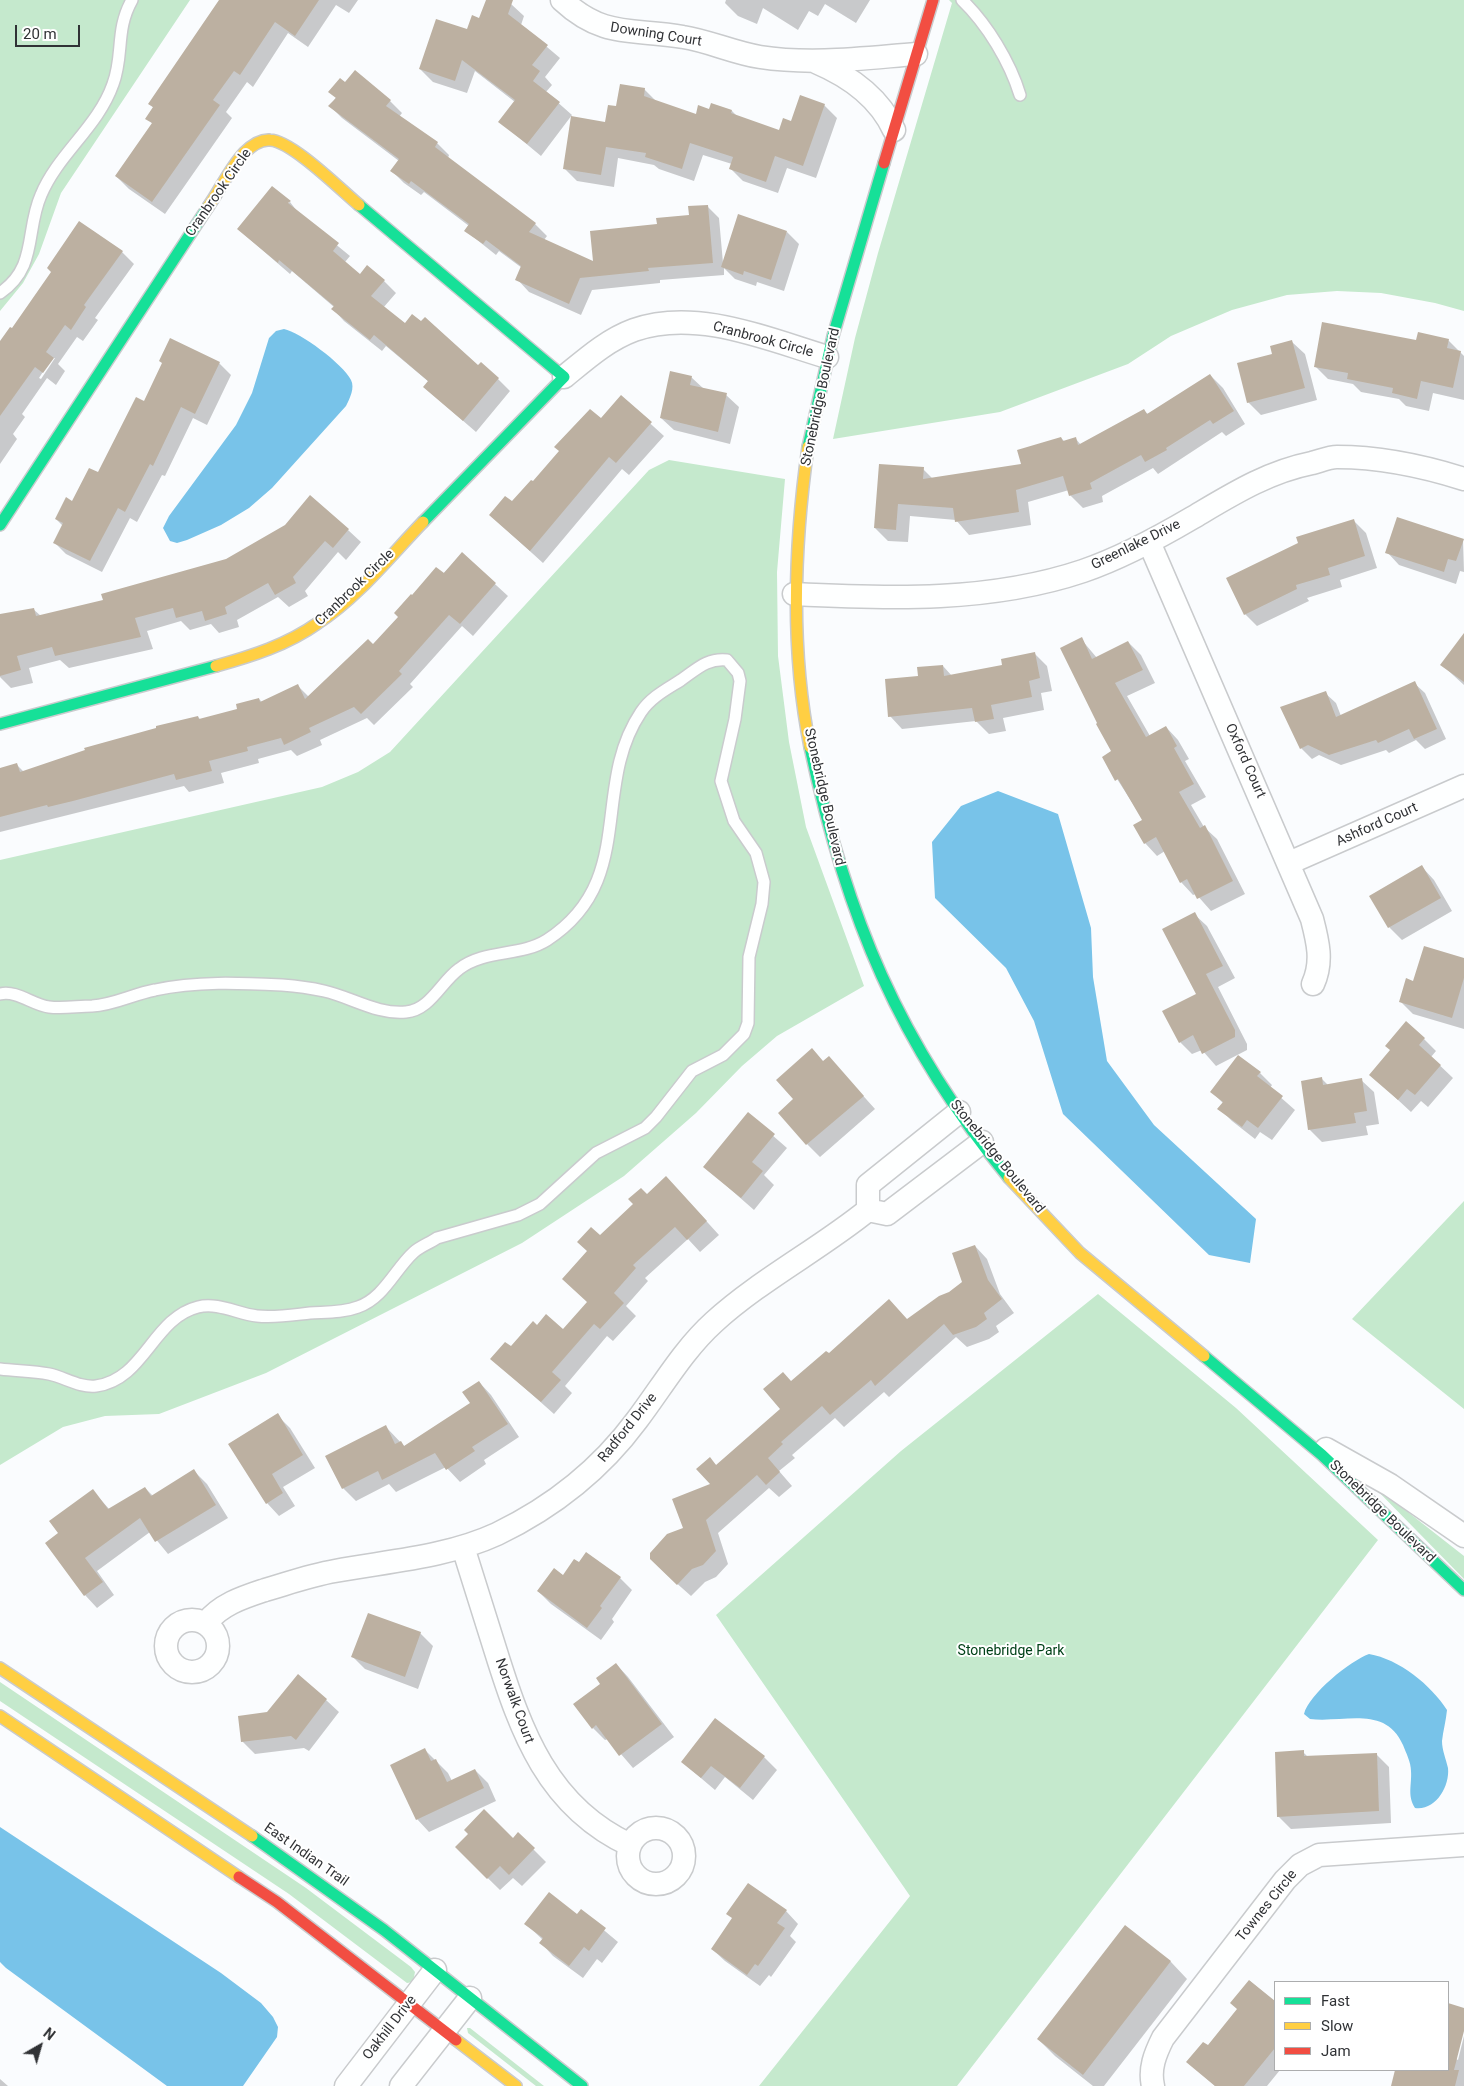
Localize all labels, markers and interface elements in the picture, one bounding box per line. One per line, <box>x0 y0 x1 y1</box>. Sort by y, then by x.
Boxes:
scale bar <box>18 15 82 47</box>
street label: Downing Court <box>609 19 703 51</box>
text: 20 m <box>23 25 57 43</box>
street label: Cranbrook Circle <box>183 146 255 240</box>
street label: Cranbrook Circle <box>711 319 815 361</box>
street label: Stonebridge Boulevard <box>798 327 844 467</box>
street label: Greenlake Drive <box>1089 516 1183 574</box>
street label: Cranbrook Circle <box>312 546 398 630</box>
street label: Oxford Court <box>1221 721 1269 801</box>
street label: Stonebridge Boulevard <box>800 727 848 867</box>
street label: Ashford Court <box>1334 800 1420 850</box>
street label: Stonebridge Boulevard <box>946 1097 1048 1217</box>
street label: Radford Drive <box>595 1390 661 1466</box>
street label: Stonebridge Boulevard <box>1326 1457 1438 1567</box>
park label: Stonebridge Park <box>958 1643 1064 1659</box>
street label: Norwalk Court <box>491 1656 537 1746</box>
street label: East Indian Trail <box>261 1820 351 1890</box>
street label: Townes Circle <box>1233 1867 1301 1945</box>
legend <box>1274 1981 1449 2071</box>
street label: Oakhill Drive <box>360 1992 420 2064</box>
text: Fast <box>1321 1992 1350 2010</box>
text: Slow <box>1321 2017 1353 2035</box>
north arrow <box>15 2021 65 2071</box>
text: N <box>40 2025 58 2044</box>
text: Jam <box>1321 2042 1351 2060</box>

